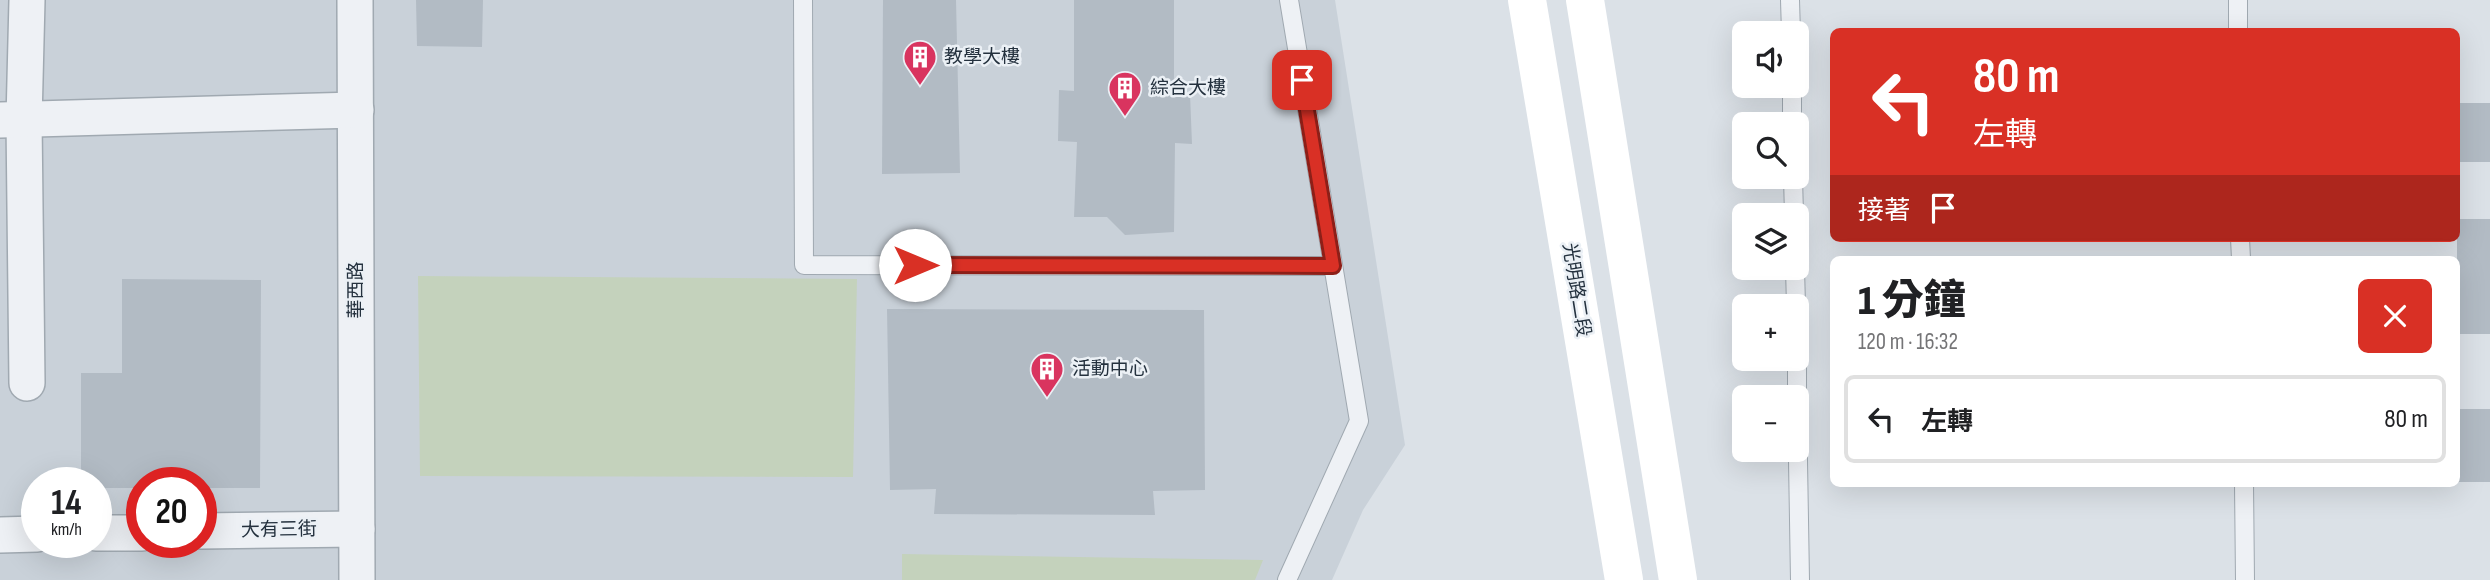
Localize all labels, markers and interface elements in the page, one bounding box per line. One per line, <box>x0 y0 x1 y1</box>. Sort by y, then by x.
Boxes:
map controls <box>1732 21 1809 462</box>
button: sound <box>1732 21 1809 98</box>
building icon: 教學大樓 <box>901 38 939 87</box>
place label: 教學大樓 <box>944 46 1020 69</box>
text: 80 m <box>1973 48 2060 107</box>
pin <box>1272 50 1332 110</box>
icon: left <box>1858 56 1949 147</box>
icon: arrive <box>1283 61 1321 99</box>
building icon: 綜合大樓 <box>1106 69 1144 118</box>
place label: 綜合大樓 <box>1150 77 1226 100</box>
button: search <box>1732 112 1809 189</box>
text: 左轉 <box>1973 116 2037 155</box>
icon: arrive <box>1924 189 1962 227</box>
text: 接著 <box>1858 196 1910 227</box>
button: layers <box>1732 203 1809 280</box>
position arrow <box>878 228 952 302</box>
street label: 光明路二段 <box>1557 241 1595 339</box>
street label: 華西路 <box>345 261 368 319</box>
text: 1 分鐘 <box>1858 276 1966 327</box>
button: close <box>2358 279 2432 353</box>
button: + <box>1732 294 1809 371</box>
text: 120 m · 16:32 <box>1858 328 1958 356</box>
building icon: 活動中心 <box>1028 350 1066 399</box>
place label: 活動中心 <box>1072 358 1148 381</box>
button: − <box>1732 385 1809 462</box>
icon: left <box>1862 400 1900 438</box>
text: 80 m <box>2384 404 2428 435</box>
text: 左轉 <box>1921 407 1973 438</box>
speed limit sign: 20 <box>126 467 217 558</box>
text: 14 <box>51 482 82 525</box>
street label: 大有三街 <box>241 518 317 542</box>
text: km/h <box>51 519 82 540</box>

